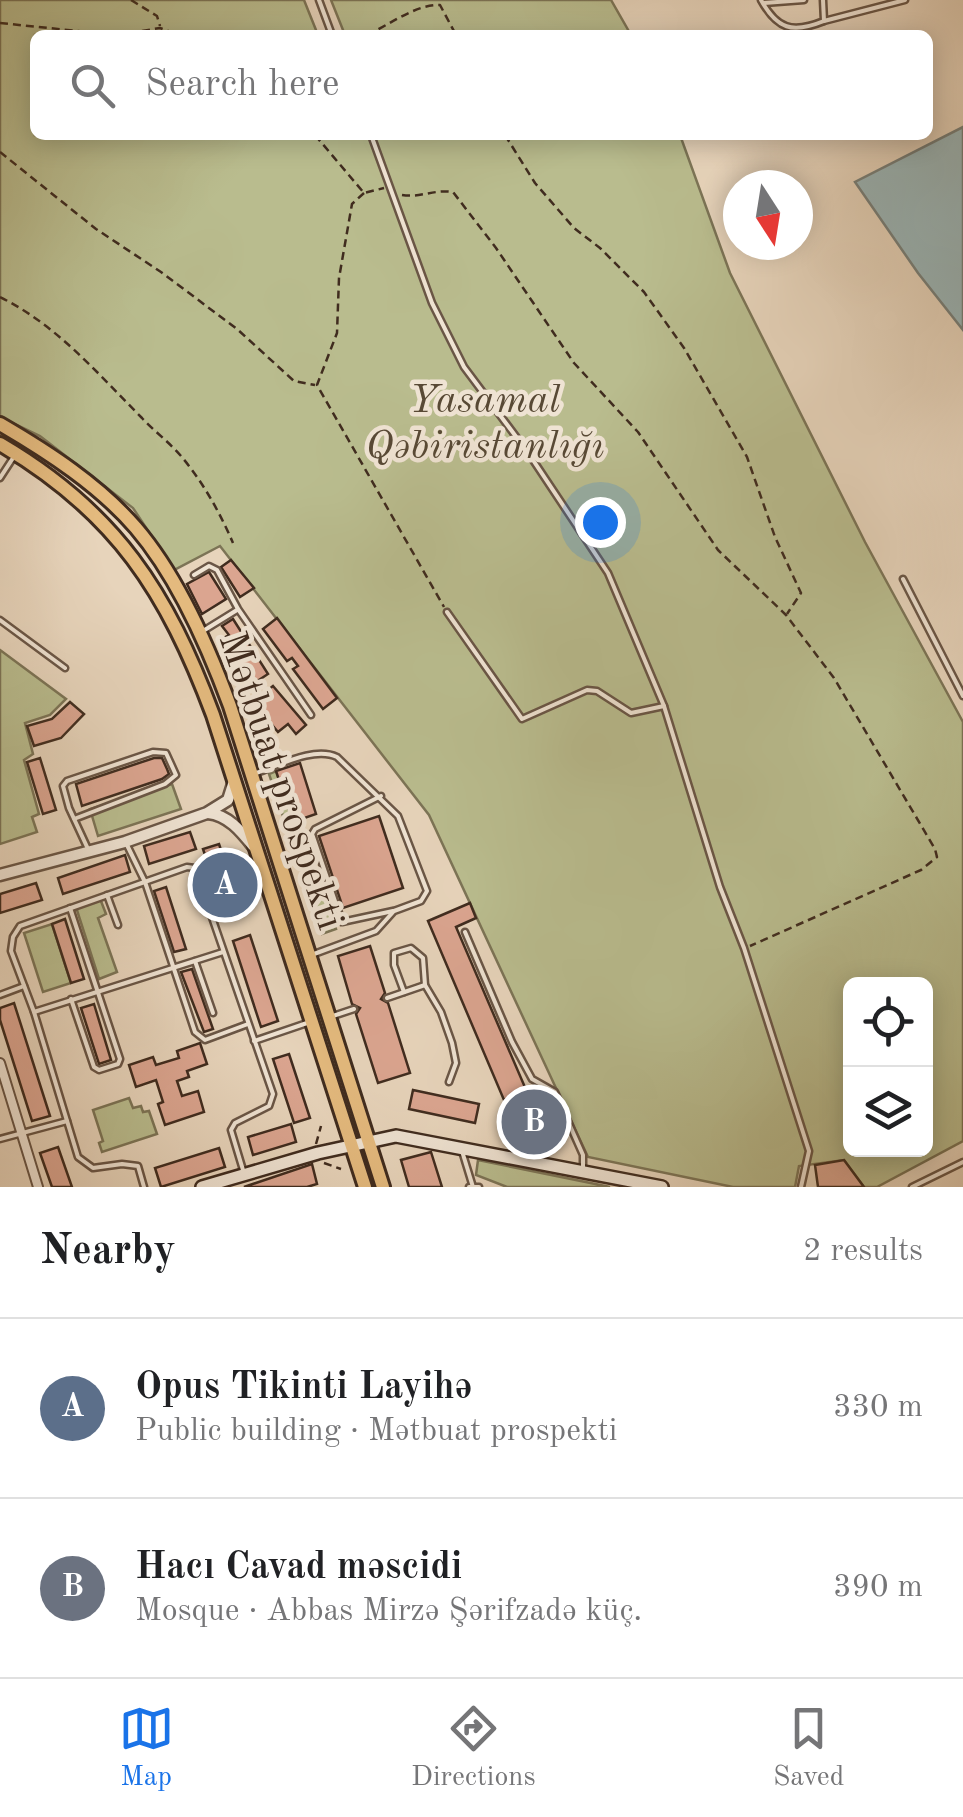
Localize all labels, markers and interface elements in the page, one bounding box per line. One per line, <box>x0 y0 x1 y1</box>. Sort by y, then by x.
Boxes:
search box <box>30 30 933 140</box>
icon: search <box>65 58 120 113</box>
text: Search here <box>145 66 340 104</box>
north arrow <box>723 170 813 260</box>
park label: Yasamal Qəbiristanlığı <box>365 382 605 468</box>
your location <box>575 497 626 548</box>
street label: Mətbuat prospekti <box>210 627 349 935</box>
pin: A <box>192 848 258 922</box>
map controls <box>843 977 933 1157</box>
button: locate <box>843 977 933 1067</box>
button: layers <box>843 1067 933 1157</box>
pin: B <box>502 1084 566 1160</box>
text: Nearby <box>40 1231 176 1273</box>
text: 2 results <box>803 1236 923 1268</box>
text: Opus Tikinti Layihə <box>135 1369 473 1407</box>
text: A <box>60 1392 85 1424</box>
text: 330 m <box>833 1392 923 1424</box>
text: Public building · Mətbuat prospekti <box>135 1416 617 1448</box>
text: Hacı Cavad məscidi <box>135 1549 462 1587</box>
text: B <box>61 1572 84 1604</box>
text: 390 m <box>833 1572 923 1604</box>
text: Mosque · Abbas Mirzə Şərifzadə küç. <box>135 1596 642 1628</box>
tab: Map <box>119 1701 174 1796</box>
tab: Directions <box>411 1701 536 1796</box>
tab: Saved <box>773 1701 844 1796</box>

